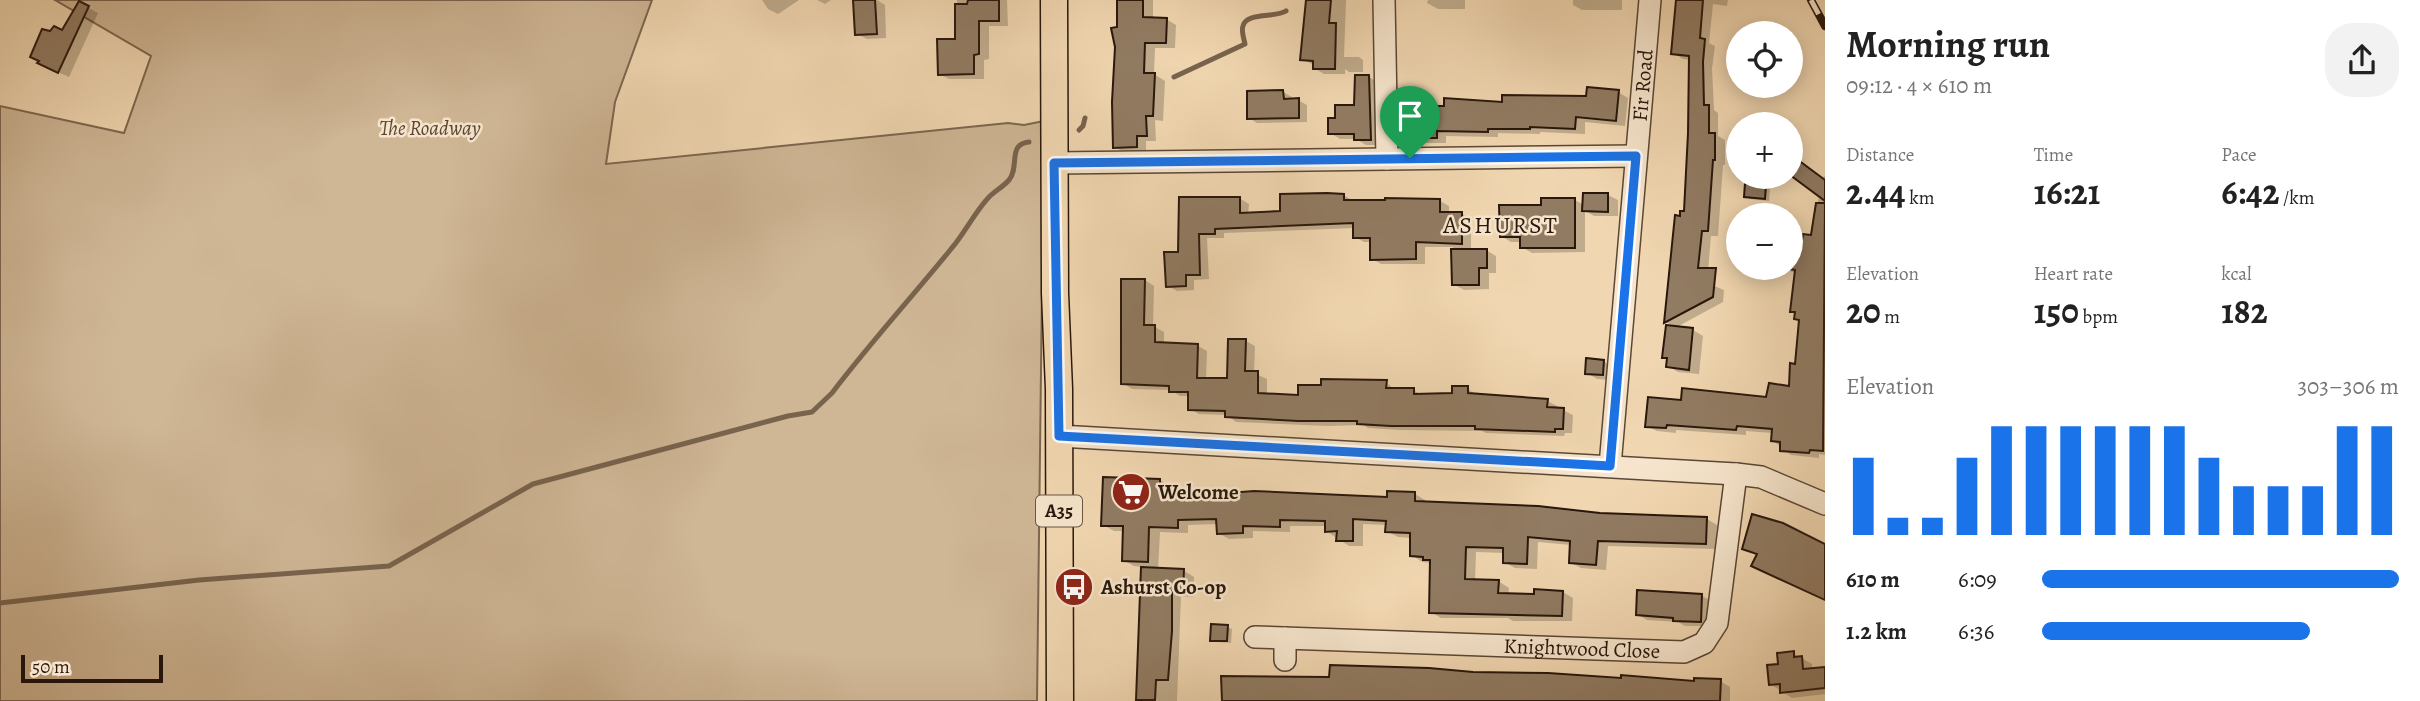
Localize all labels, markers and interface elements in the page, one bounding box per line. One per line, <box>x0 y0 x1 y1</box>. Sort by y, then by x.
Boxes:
text: Morning run <box>1846 18 2050 70</box>
map controls <box>1726 21 1803 280</box>
button: locate <box>1726 21 1803 98</box>
button: share <box>2325 23 2399 97</box>
street label: Fir Road <box>1626 47 1660 123</box>
text: 09:12 · 4 × 610 m <box>1846 70 1992 101</box>
pin <box>1380 86 1440 158</box>
icon: arrive <box>1391 97 1429 135</box>
button: + <box>1726 112 1803 189</box>
park label: The Roadway <box>379 114 481 142</box>
text: Distance <box>1846 142 1914 168</box>
text: Time <box>2034 142 2073 168</box>
text: Pace <box>2221 142 2257 168</box>
text: 2.44 <box>1846 168 1905 216</box>
text: 16:21 <box>2034 168 2100 216</box>
text: 6:42 <box>2221 168 2279 216</box>
text: km <box>1905 185 1934 211</box>
text: /km <box>2279 185 2315 211</box>
button: − <box>1726 203 1803 280</box>
district label: ASHURST <box>1442 209 1559 241</box>
text: Elevation <box>1846 261 1919 287</box>
text: Heart rate <box>2034 261 2113 287</box>
text: kcal <box>2221 261 2252 287</box>
text: 20 <box>1846 287 1881 335</box>
text: 150 <box>2034 287 2079 335</box>
text: 182 <box>2221 287 2268 335</box>
text: m <box>1881 304 1900 330</box>
text: bpm <box>2079 304 2118 330</box>
text: Elevation <box>1846 371 1934 402</box>
text: 303–306 m <box>2297 371 2399 402</box>
supermarket icon: Welcome <box>1110 471 1152 513</box>
place label: Welcome <box>1157 478 1239 506</box>
road number: A35 <box>1036 496 1082 526</box>
text: 610 m <box>1846 564 1900 595</box>
text: 6:09 <box>1958 564 1997 595</box>
bus stop icon: Ashurst Co-op <box>1053 566 1095 608</box>
place label: Ashurst Co-op <box>1100 573 1226 601</box>
text: 1.2 km <box>1846 616 1907 647</box>
text: 6:36 <box>1958 616 1994 647</box>
street label: Knightwood Close <box>1503 632 1661 665</box>
scale bar <box>21 652 163 684</box>
text: 50 m <box>32 654 70 680</box>

